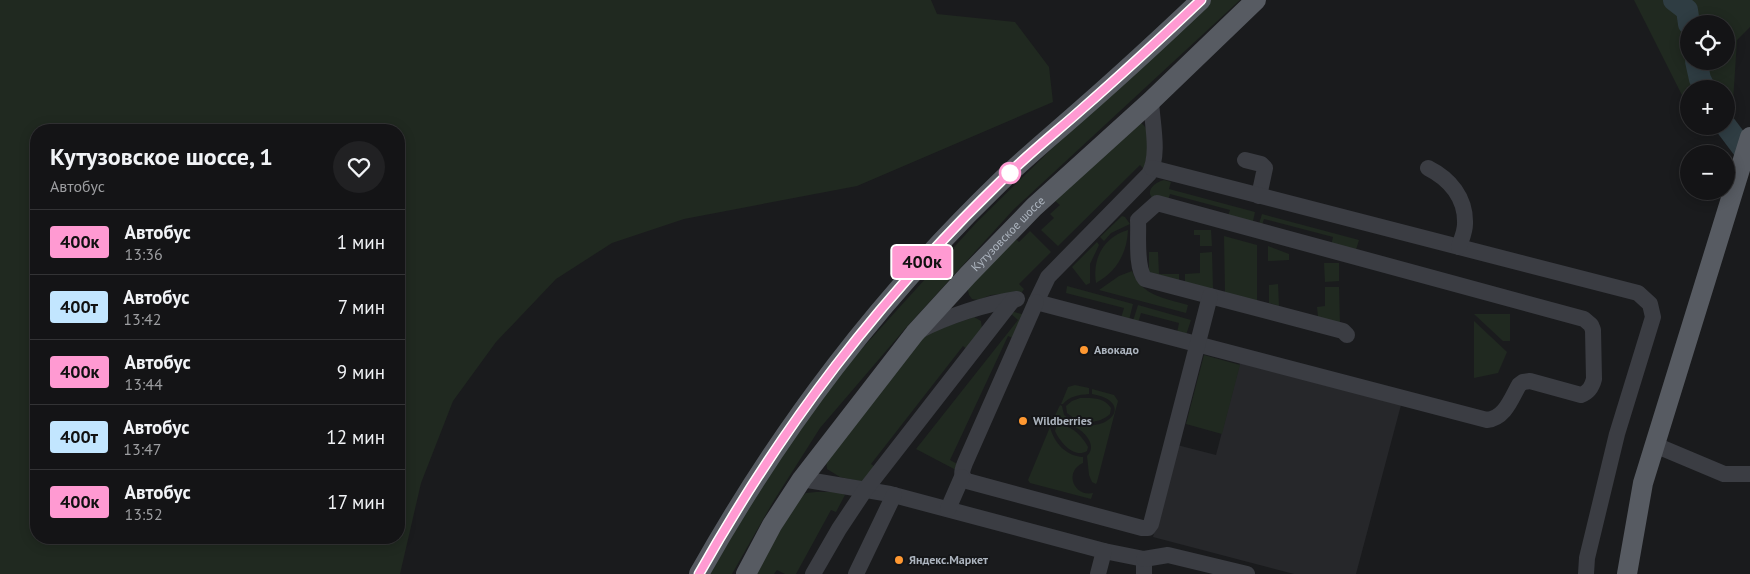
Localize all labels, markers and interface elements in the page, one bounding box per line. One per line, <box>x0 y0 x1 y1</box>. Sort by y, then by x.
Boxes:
map controls <box>1680 15 1735 200</box>
button: locate <box>1680 15 1735 70</box>
button: + <box>1680 80 1735 135</box>
text: Кутузовское шоссе, 1 <box>50 141 273 172</box>
button: heart <box>333 141 385 193</box>
button: − <box>1680 145 1735 200</box>
unlabelled marker <box>999 162 1021 184</box>
text: Автобус <box>50 176 105 196</box>
street label: Кутузовское шоссе <box>968 193 1048 274</box>
text: Автобус <box>124 220 191 244</box>
text: 400к <box>60 230 99 253</box>
text: 1 мин <box>337 230 385 254</box>
text: 13:36 <box>124 244 163 264</box>
line badge: 400к <box>887 246 957 278</box>
text: 400к <box>902 250 942 273</box>
text: Автобус <box>123 285 189 309</box>
text: 400т <box>60 295 98 318</box>
text: 7 мин <box>338 295 385 319</box>
text: 13:42 <box>123 309 162 329</box>
place label: Авокадо <box>1094 342 1139 357</box>
marker: Авокадо <box>1078 344 1090 356</box>
text: Автобус <box>124 350 191 374</box>
text: 400к <box>60 360 99 383</box>
text: 9 мин <box>337 360 385 384</box>
text: 13:44 <box>124 374 163 394</box>
place label: Wildberries <box>1033 413 1092 428</box>
text: Автобус <box>123 415 189 439</box>
marker: Wildberries <box>1017 415 1029 427</box>
text: 400т <box>60 425 98 448</box>
text: 12 мин <box>326 425 385 449</box>
text: 13:47 <box>123 439 162 459</box>
text: Автобус <box>124 480 191 504</box>
text: 400к <box>60 490 99 513</box>
text: 17 мин <box>327 490 385 514</box>
text: 13:52 <box>124 504 163 524</box>
place label: Яндекс.Маркет <box>909 552 988 567</box>
marker: Яндекс.Маркет <box>893 554 905 566</box>

